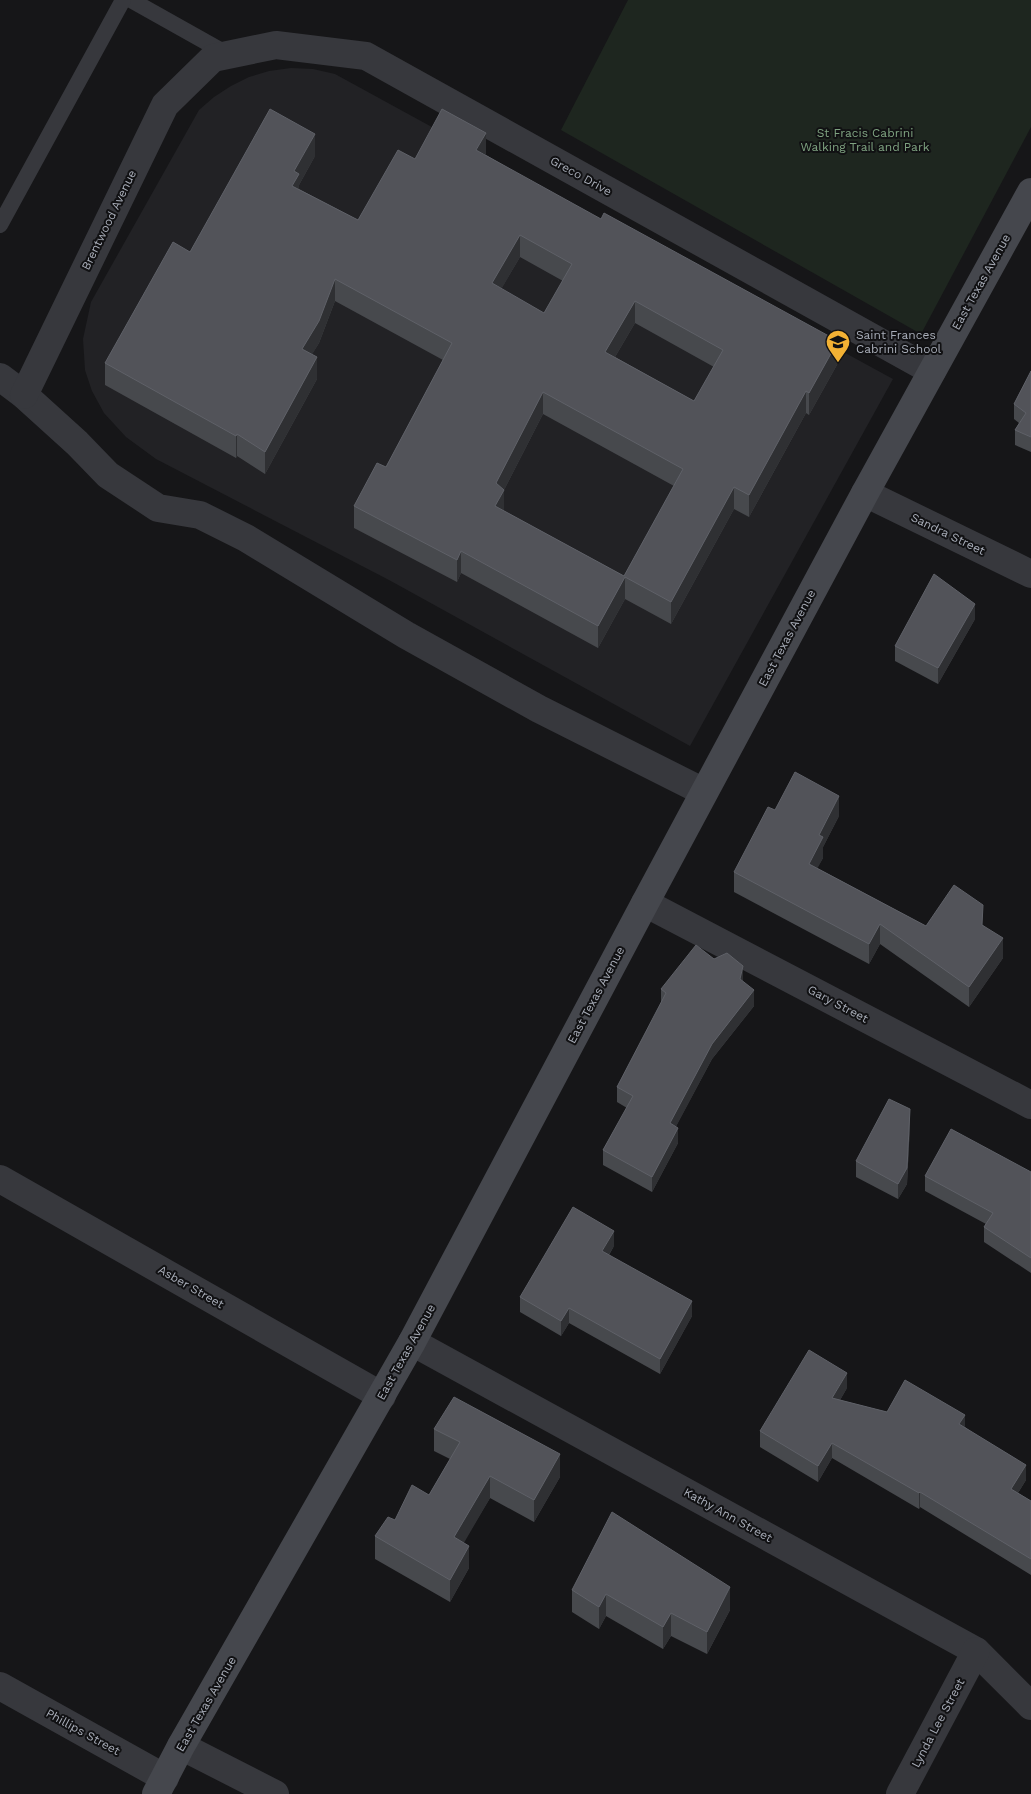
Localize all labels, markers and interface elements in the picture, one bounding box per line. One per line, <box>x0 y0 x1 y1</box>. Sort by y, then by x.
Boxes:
park label: St Fracis Cabrini Walking Trail and Park <box>800 126 930 154</box>
street label: Greco Drive <box>548 153 614 199</box>
street label: Brentwood Avenue <box>79 168 139 272</box>
street label: East Texas Avenue <box>949 231 1013 332</box>
place label: Saint Frances Cabrini School <box>856 328 942 356</box>
school or university icon: Saint Frances Cabrini School <box>825 329 851 363</box>
street label: Sandra Street <box>909 510 987 558</box>
street label: East Texas Avenue <box>756 587 818 689</box>
street label: East Texas Avenue <box>565 944 627 1046</box>
street label: Gary Street <box>805 982 871 1026</box>
street label: Asber Street <box>156 1263 226 1311</box>
street label: East Texas Avenue <box>374 1301 438 1402</box>
street label: Kathy Ann Street <box>681 1485 775 1545</box>
street label: East Texas Avenue <box>173 1654 239 1754</box>
street label: Lynda Lee Street <box>909 1676 967 1770</box>
street label: Phillips Street <box>44 1706 122 1758</box>

